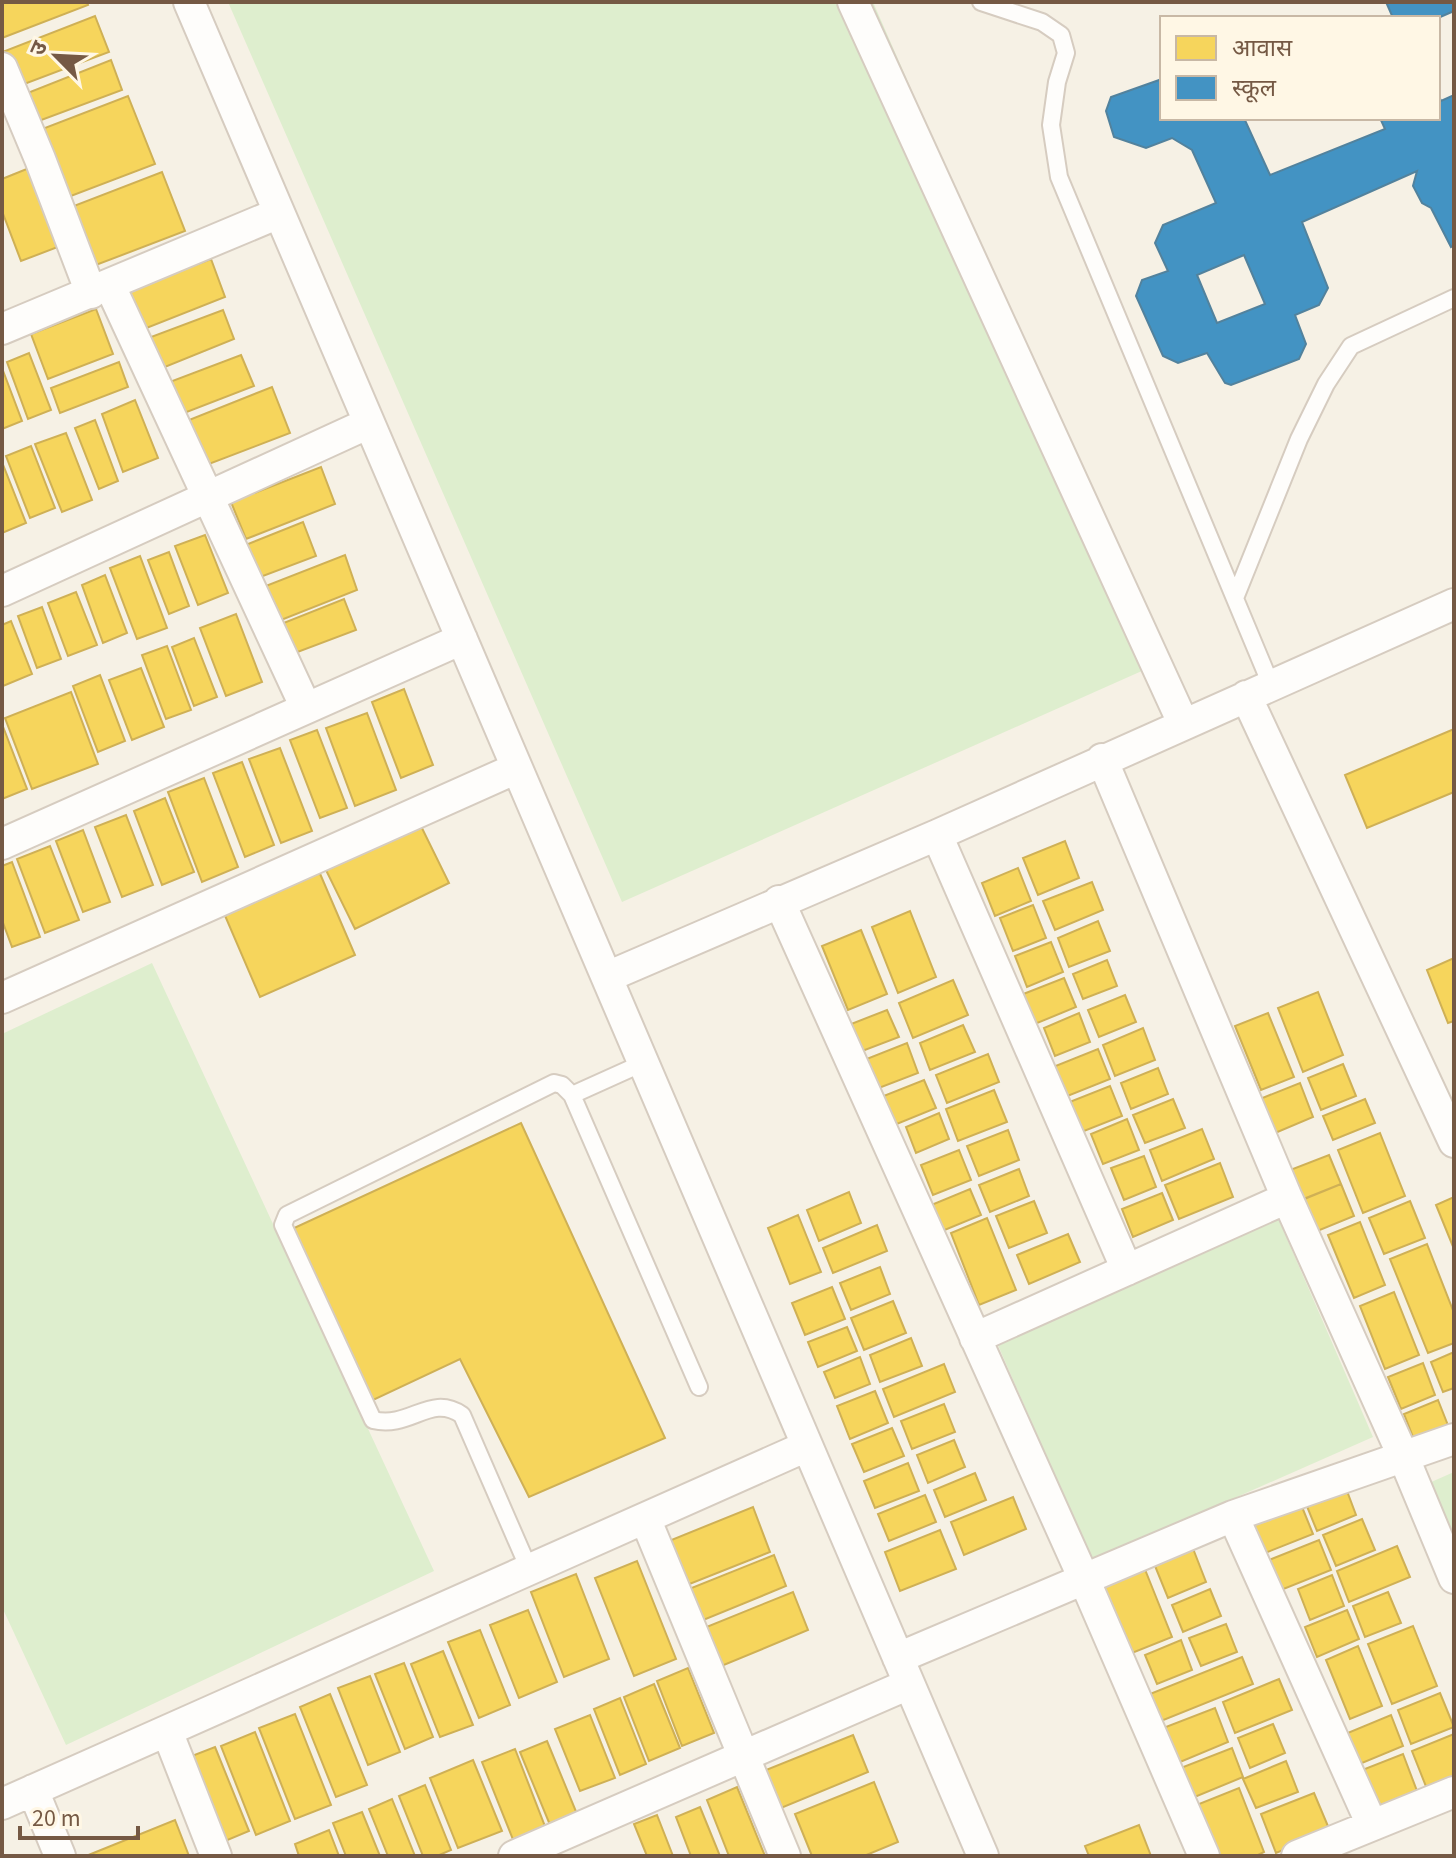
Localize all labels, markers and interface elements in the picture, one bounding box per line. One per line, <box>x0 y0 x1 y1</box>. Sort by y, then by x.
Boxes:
north arrow <box>16 16 96 96</box>
legend <box>1160 16 1440 120</box>
text: आवास <box>1232 31 1293 66</box>
text: उ <box>21 35 56 61</box>
text: स्कूल <box>1232 71 1277 106</box>
scale bar <box>20 1790 138 1840</box>
text: 20 m <box>32 1801 81 1836</box>

